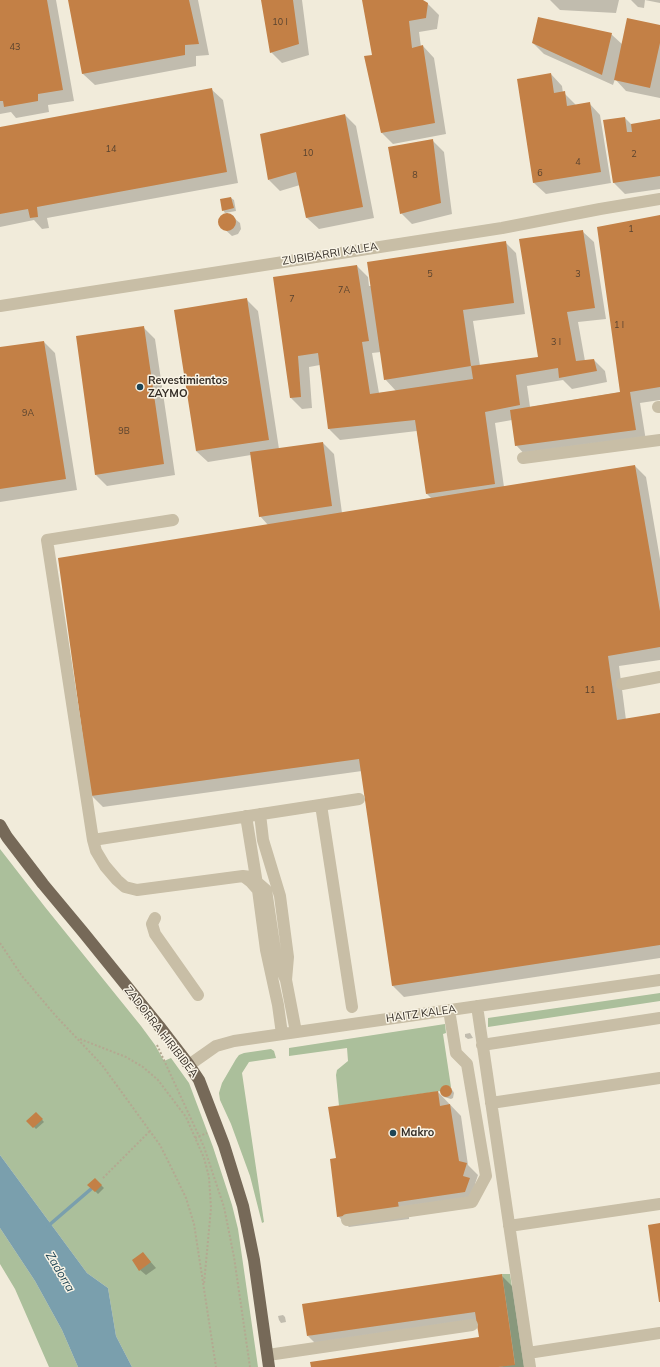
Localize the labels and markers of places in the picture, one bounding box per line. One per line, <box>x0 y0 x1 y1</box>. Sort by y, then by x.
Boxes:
place label: Revestimientos ZAYMO <box>148 374 227 400</box>
marker: Revestimientos ZAYMO <box>135 382 145 392</box>
place label: Makro <box>401 1126 434 1140</box>
marker: Makro <box>388 1128 398 1138</box>

